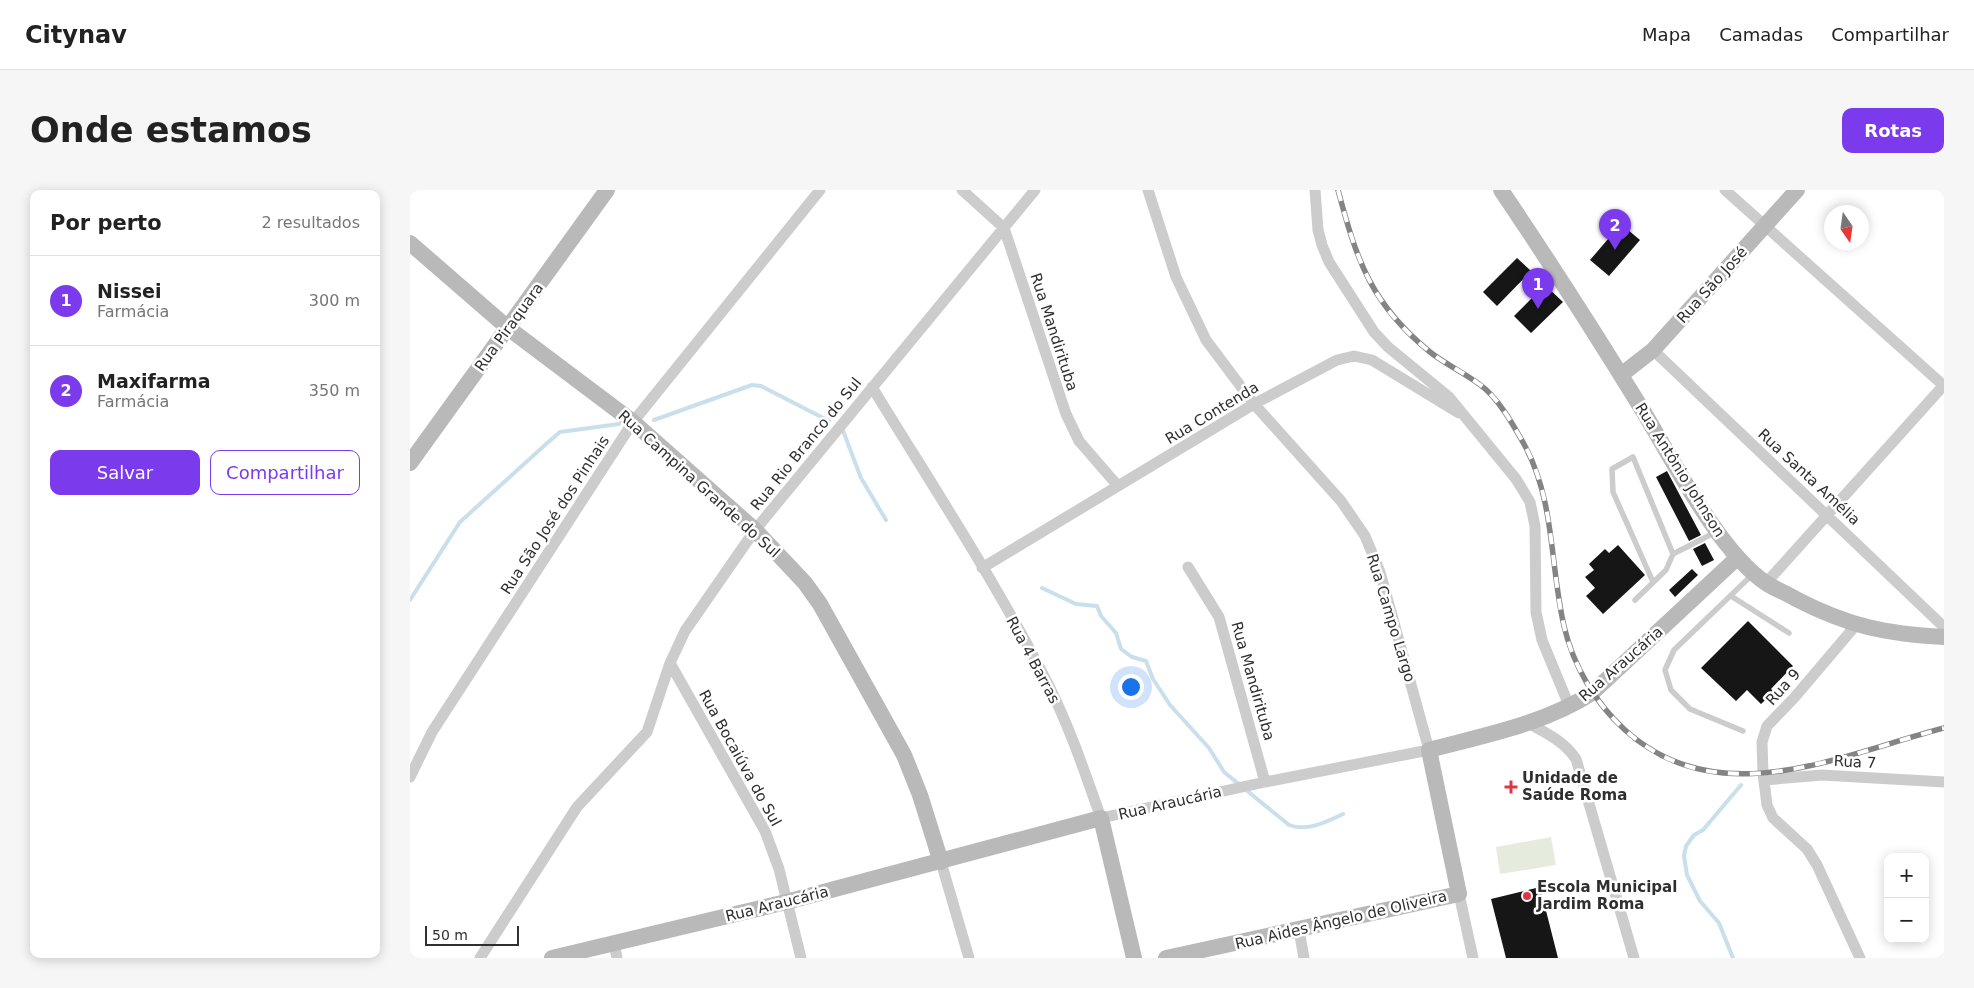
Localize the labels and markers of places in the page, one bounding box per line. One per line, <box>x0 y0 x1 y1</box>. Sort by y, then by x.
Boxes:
pin: 2 <box>1599 209 1631 250</box>
pin: 1 <box>1522 268 1554 309</box>
place label: Unidade de Saúde Roma <box>1522 769 1627 804</box>
marker: Unidade de Saúde Roma <box>1504 780 1518 794</box>
place label: Escola Municipal Jardim Roma <box>1536 878 1677 913</box>
marker: Escola Municipal Jardim Roma <box>1521 890 1533 902</box>

